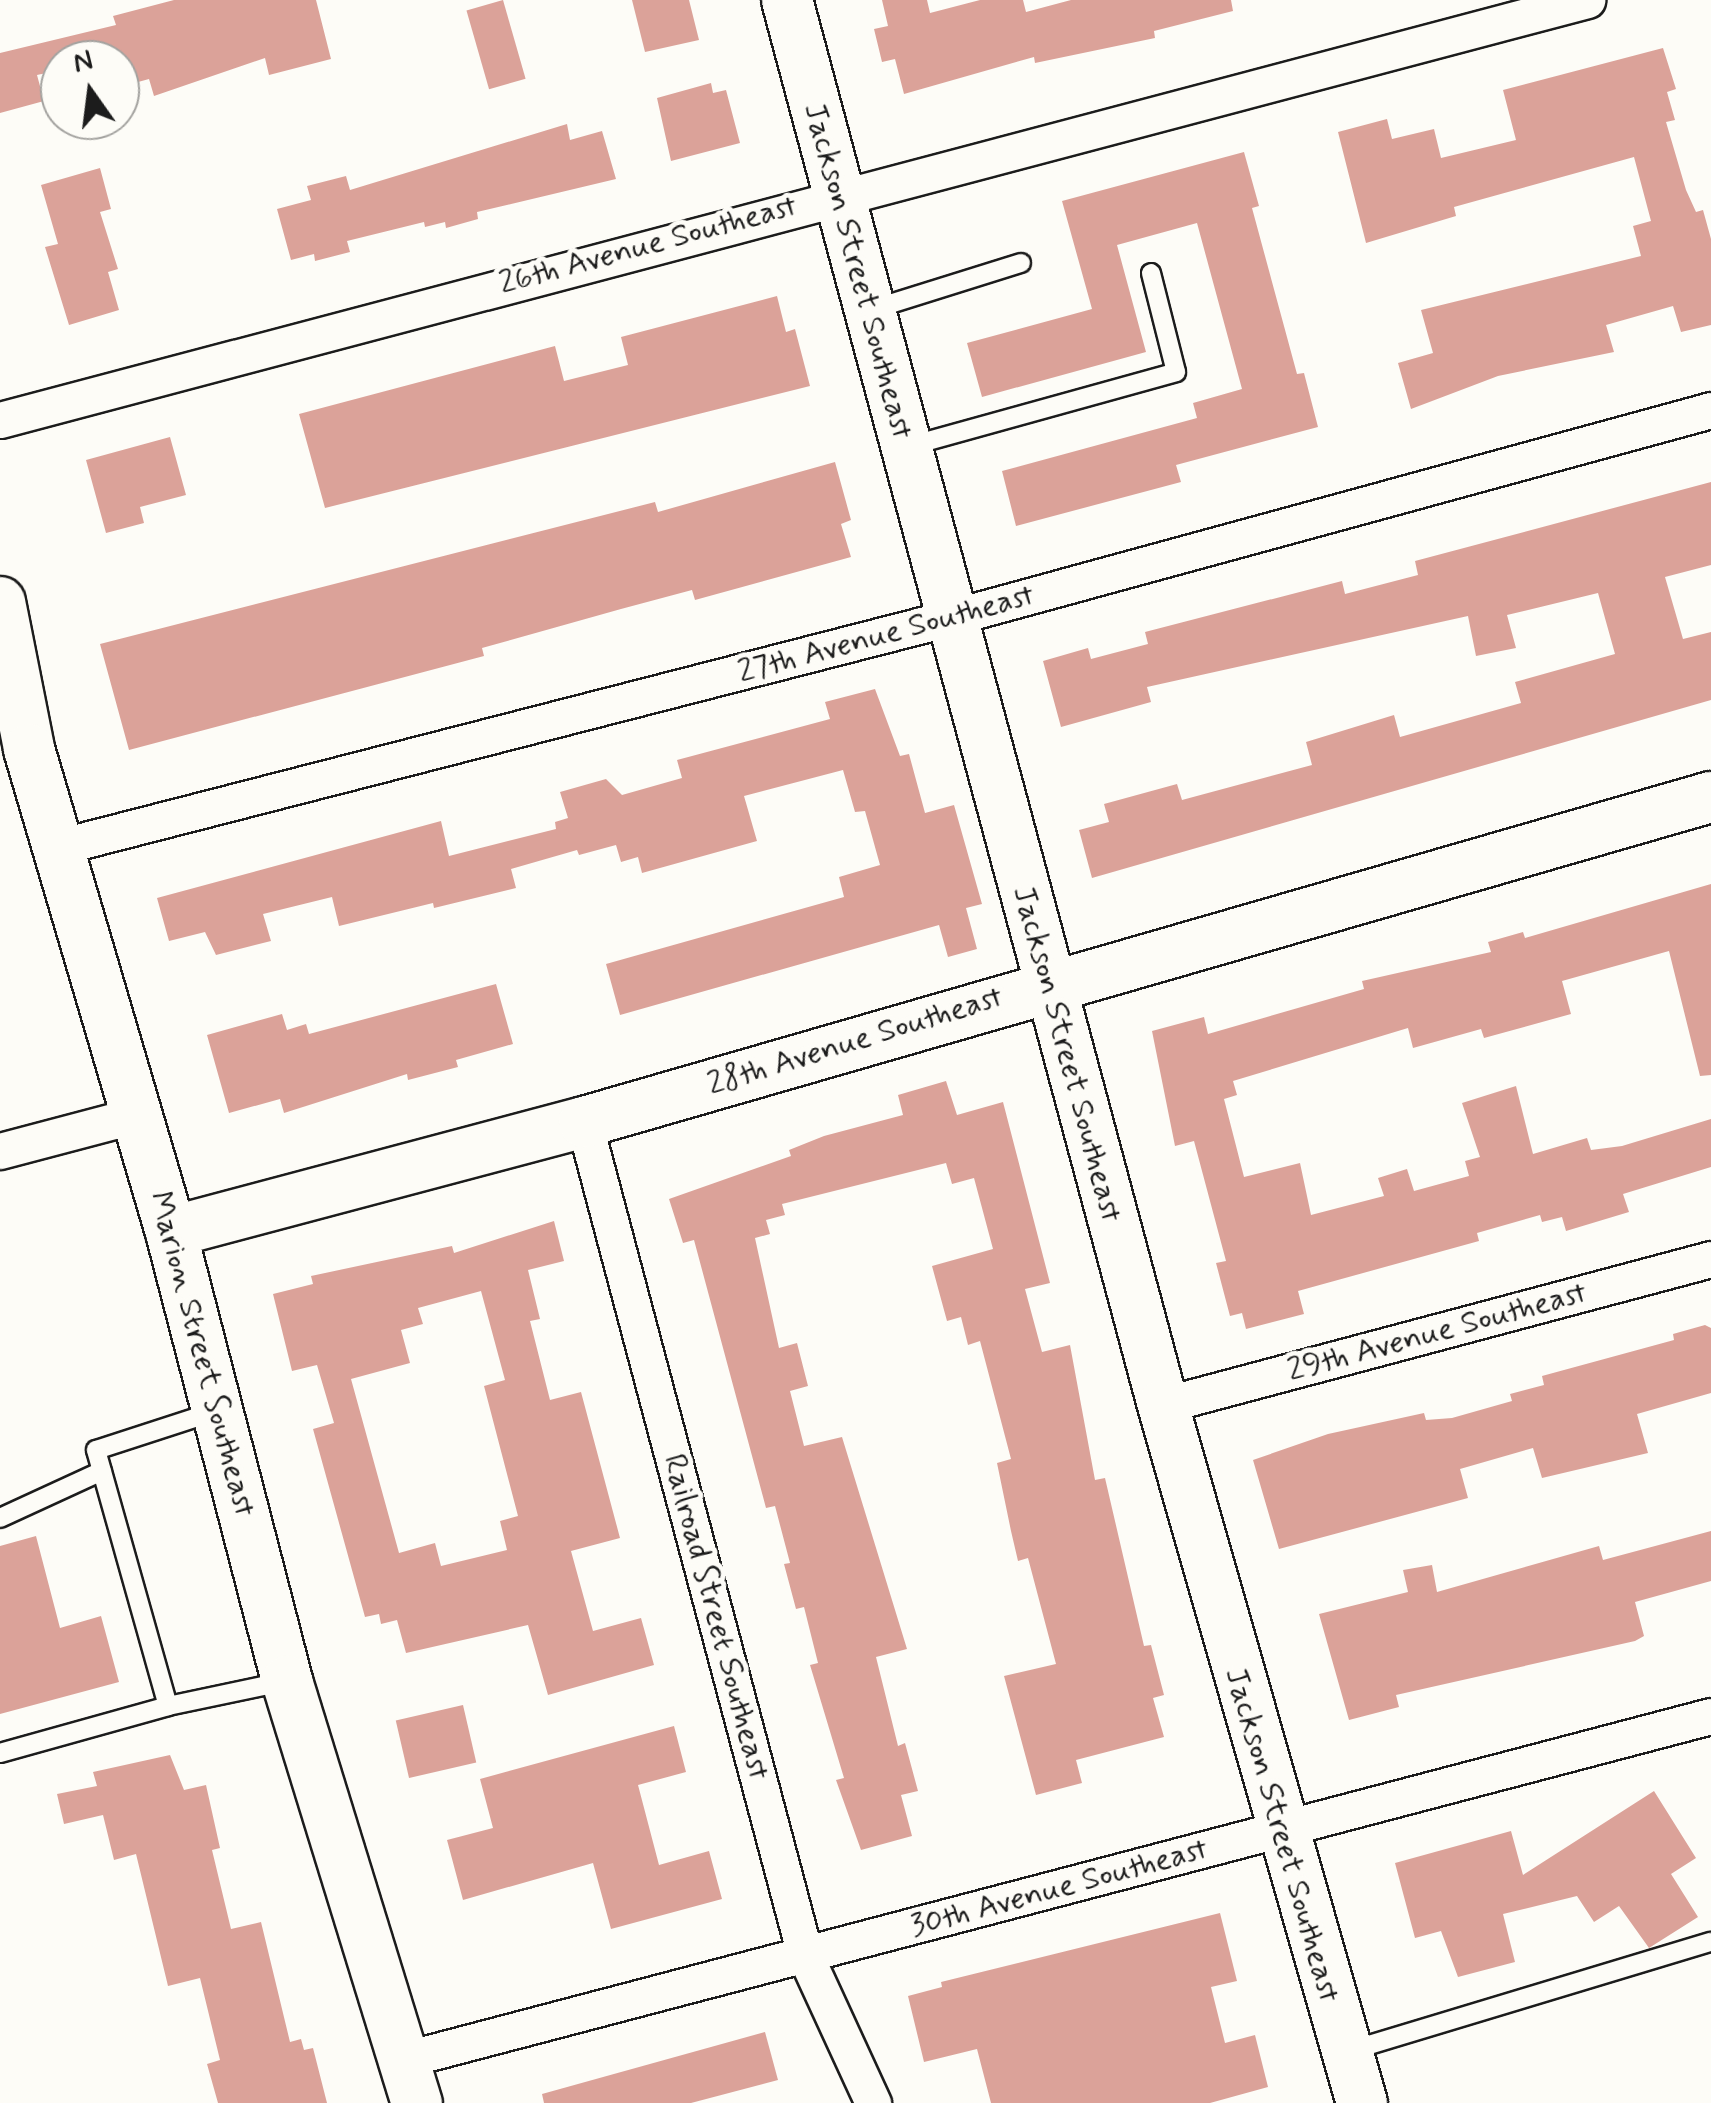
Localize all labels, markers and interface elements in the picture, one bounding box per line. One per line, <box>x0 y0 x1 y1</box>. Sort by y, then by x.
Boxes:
north arrow <box>40 40 140 140</box>
text: N <box>70 42 97 83</box>
street label: Jackson Street Southeast <box>795 101 921 441</box>
street label: 26th Avenue Southeast <box>498 188 798 302</box>
street label: 27th Avenue Southeast <box>736 577 1036 691</box>
street label: Jackson Street Southeast <box>1004 884 1130 1224</box>
street label: 28th Avenue Southeast <box>706 979 1004 1103</box>
street label: Marion Street Southeast <box>140 1187 264 1521</box>
street label: 29th Avenue Southeast <box>1286 1274 1588 1390</box>
street label: Railroad Street Southeast <box>654 1448 778 1786</box>
street label: Jackson Street Southeast <box>1216 1665 1348 2005</box>
street label: 30th Avenue Southeast <box>909 1831 1209 1945</box>

